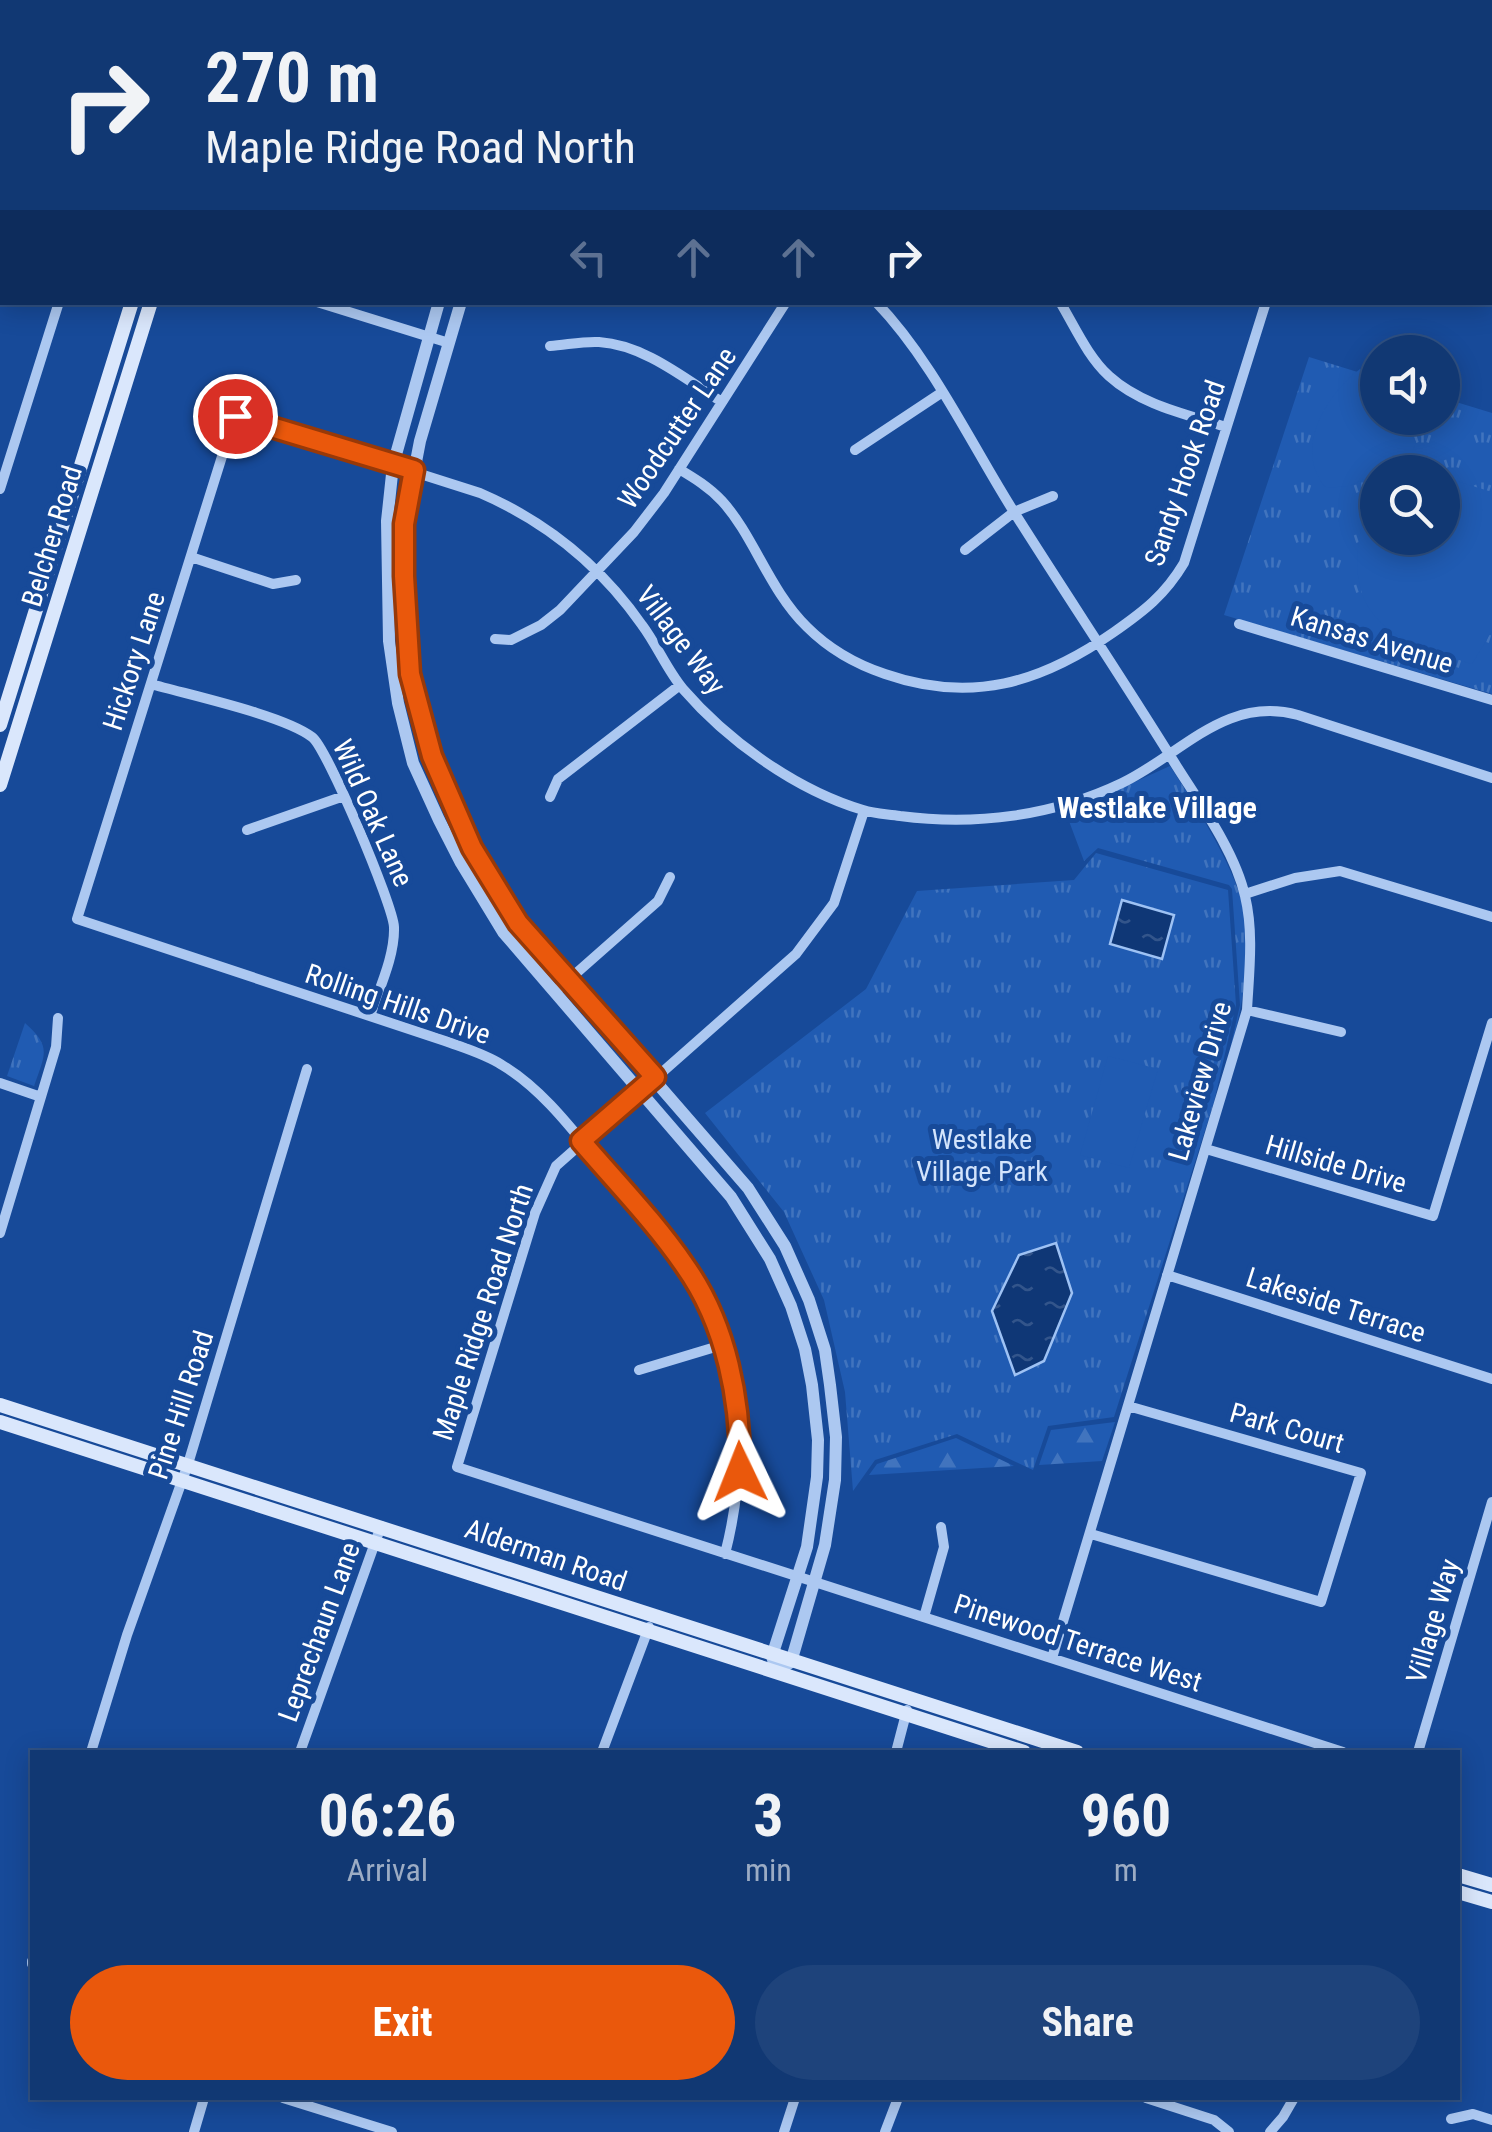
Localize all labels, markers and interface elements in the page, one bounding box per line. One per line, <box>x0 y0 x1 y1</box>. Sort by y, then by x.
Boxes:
text: 270 m <box>205 37 379 119</box>
icon: right <box>40 40 170 170</box>
text: Maple Ridge Road North <box>205 121 636 174</box>
icon: left <box>561 230 616 285</box>
icon: ahead <box>666 230 721 285</box>
icon: ahead <box>771 230 826 285</box>
icon: right <box>876 230 931 285</box>
map controls <box>1360 335 1460 555</box>
button: sound <box>1360 335 1460 435</box>
street label: Woodcutter Lane <box>611 341 743 515</box>
pin <box>193 374 278 459</box>
street label: Sandy Hook Road <box>1138 376 1232 570</box>
icon: arrive <box>208 389 263 444</box>
button: search <box>1360 455 1460 555</box>
street label: Belcher Road <box>15 462 89 610</box>
street label: Village Way <box>629 579 733 701</box>
street label: Hickory Lane <box>96 588 172 734</box>
street label: Kansas Avenue <box>1287 600 1457 680</box>
street label: Wild Oak Lane <box>326 734 420 892</box>
district label: Westlake Village <box>1057 790 1257 825</box>
street label: Rolling Hills Drive <box>301 957 495 1051</box>
street label: Lakeview Drive <box>1162 998 1238 1164</box>
park label: Westlake Village Park <box>916 1123 1048 1188</box>
street label: Hillside Drive <box>1262 1128 1410 1200</box>
street label: Maple Ridge Road North <box>426 1179 540 1445</box>
street label: Lakeside Terrace <box>1242 1260 1430 1350</box>
street label: Pine Hill Road <box>141 1327 221 1483</box>
street label: Park Court <box>1226 1396 1348 1460</box>
position arrow <box>688 1420 792 1524</box>
street label: Alderman Road <box>461 1512 631 1598</box>
street label: Leprechaun Lane <box>271 1538 367 1726</box>
street label: Village Way <box>1400 1555 1467 1687</box>
street label: Pinewood Terrace West <box>950 1587 1206 1699</box>
text: 06:26 <box>319 1780 456 1851</box>
text: 3 <box>753 1780 784 1851</box>
text: 960 <box>1080 1780 1171 1851</box>
text: Arrival <box>347 1851 428 1889</box>
text: min <box>745 1851 792 1889</box>
text: m <box>1114 1851 1138 1889</box>
button: Exit <box>70 1965 735 2080</box>
button: Share <box>755 1965 1420 2080</box>

